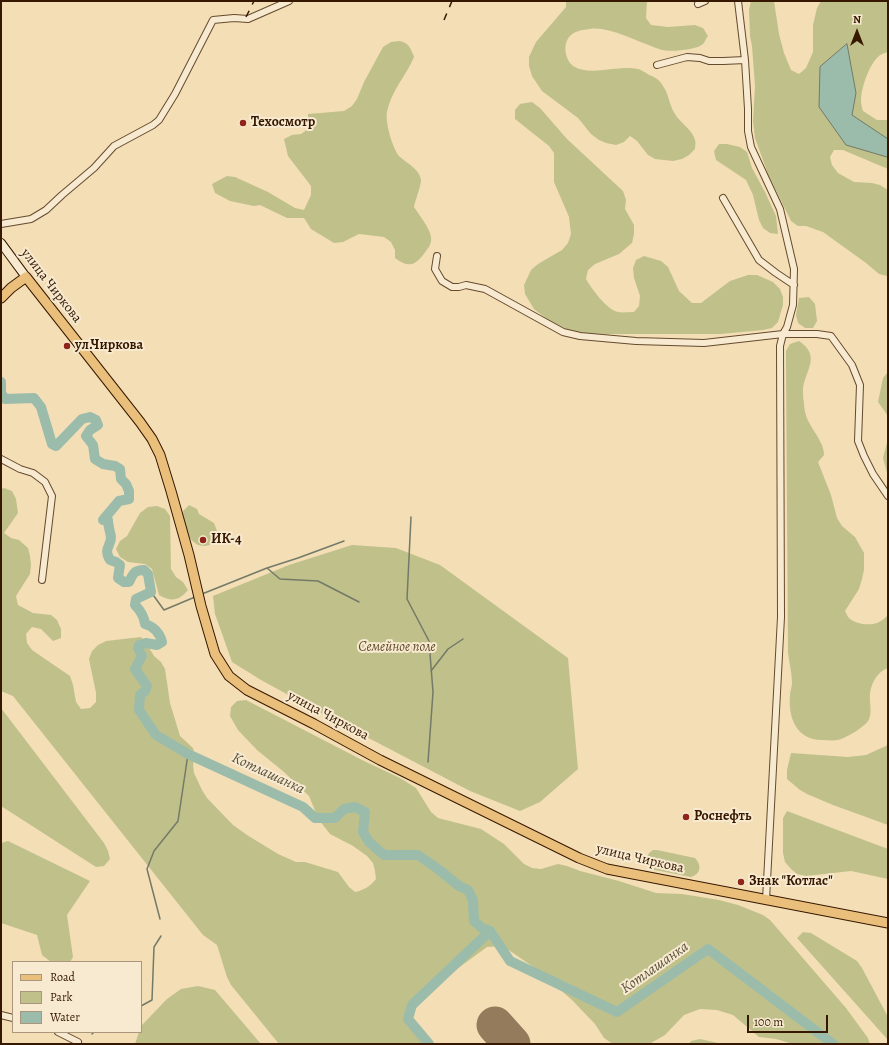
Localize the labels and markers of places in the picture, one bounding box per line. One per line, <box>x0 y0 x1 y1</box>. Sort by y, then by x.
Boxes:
place label: Техосмотр <box>251 115 315 131</box>
marker: Техосмотр <box>238 118 248 128</box>
place label: ул.Чиркова <box>75 338 143 354</box>
marker: ул.Чиркова <box>62 341 72 351</box>
place label: ИК-4 <box>211 532 242 548</box>
marker: ИК-4 <box>198 535 208 545</box>
place label: Роснефть <box>694 809 751 825</box>
marker: Роснефть <box>681 812 691 822</box>
place label: Знак "Котлас" <box>749 874 833 890</box>
marker: Знак "Котлас" <box>736 877 746 887</box>

